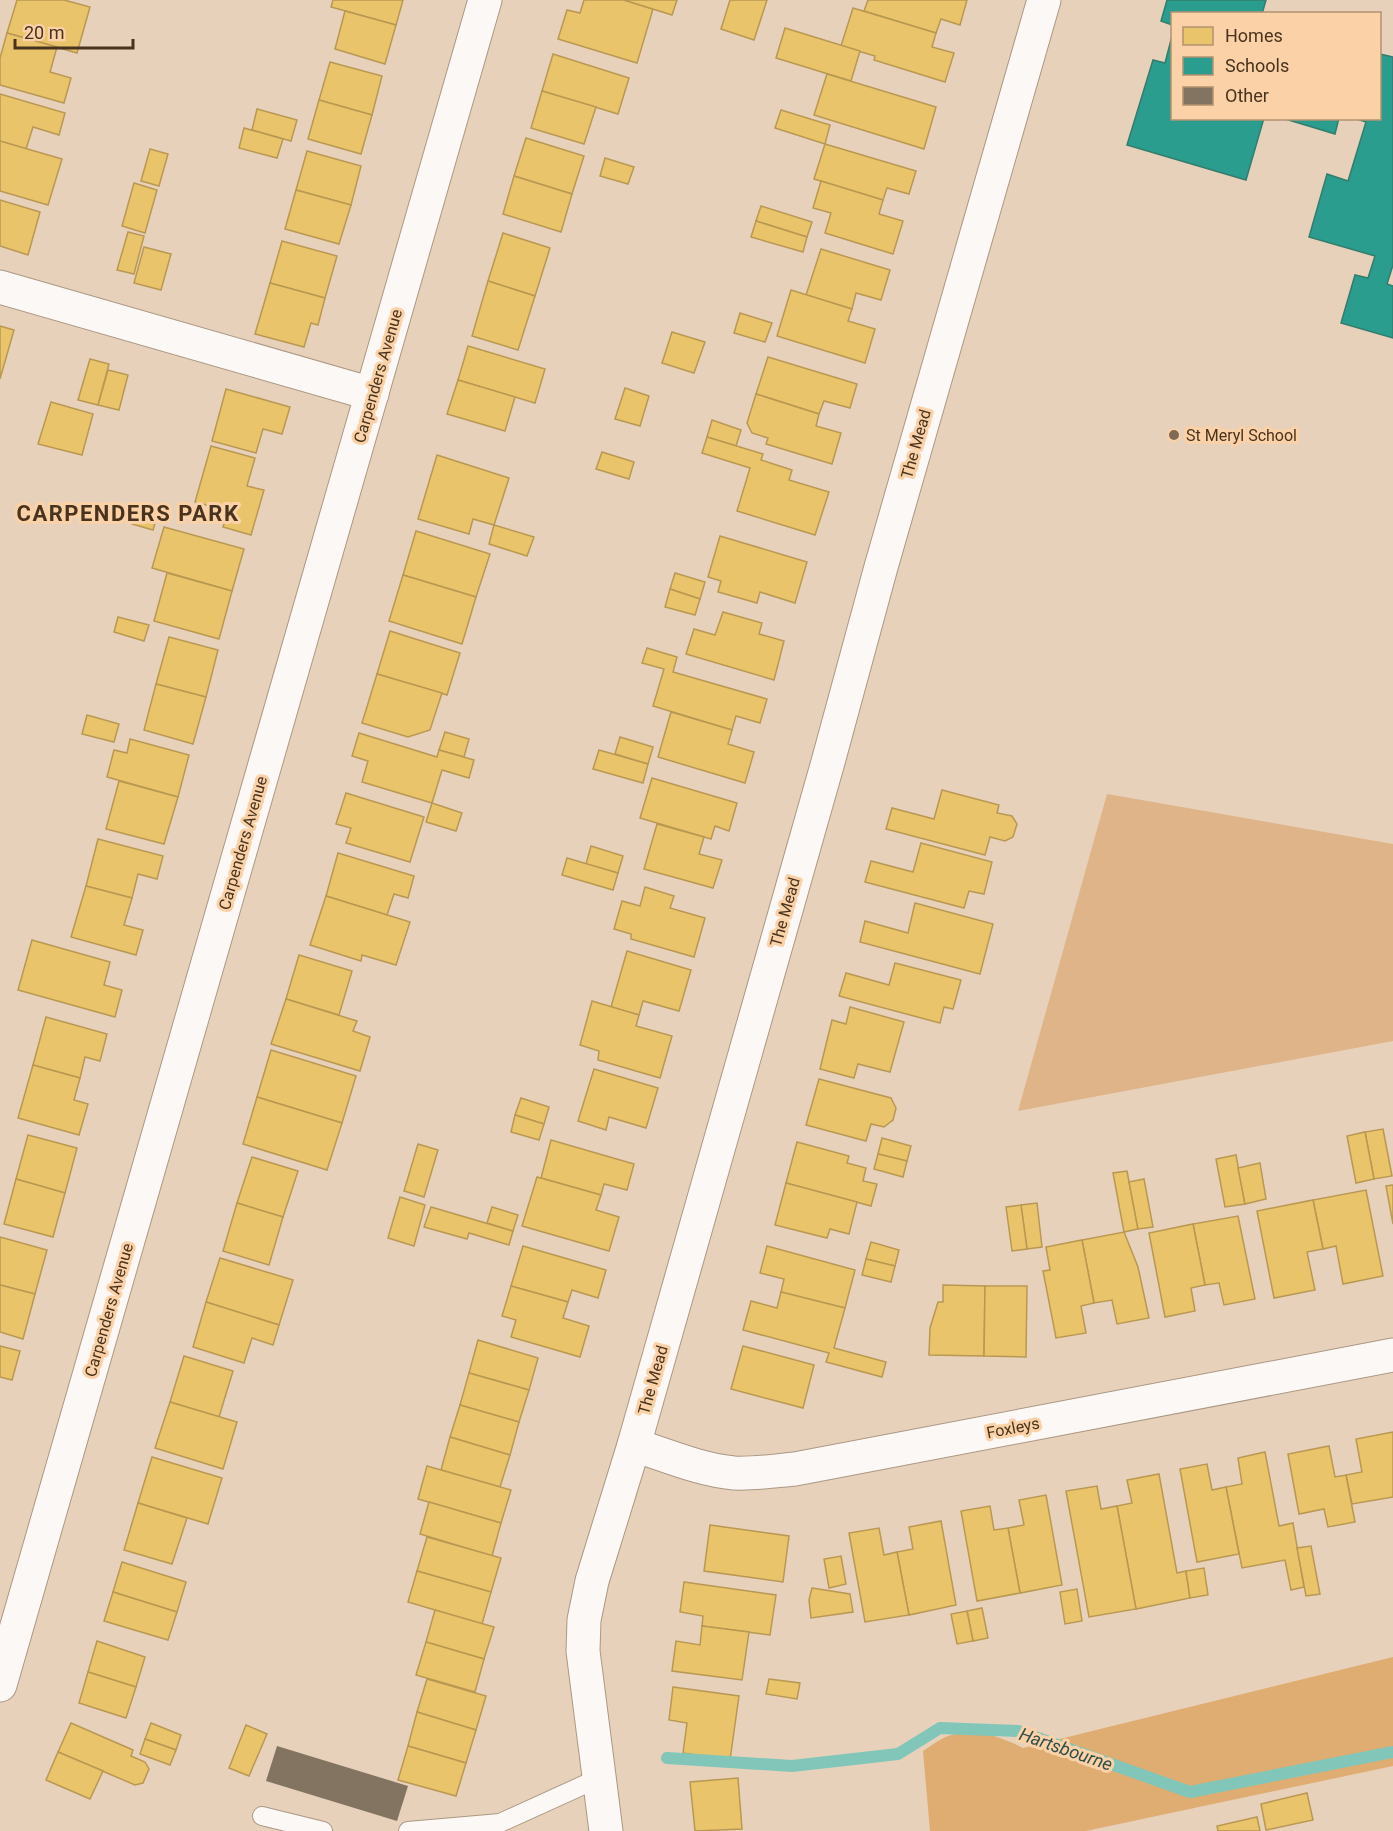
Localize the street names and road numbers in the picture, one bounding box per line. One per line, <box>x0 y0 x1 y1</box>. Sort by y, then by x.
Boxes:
street label: Carpenders Avenue <box>350 307 406 445</box>
street label: The Mead <box>897 407 935 481</box>
street label: Carpenders Avenue <box>215 774 271 912</box>
street label: The Mead <box>766 875 804 949</box>
street label: Carpenders Avenue <box>81 1241 137 1379</box>
street label: The Mead <box>634 1343 672 1417</box>
street label: Foxleys <box>985 1414 1041 1442</box>

